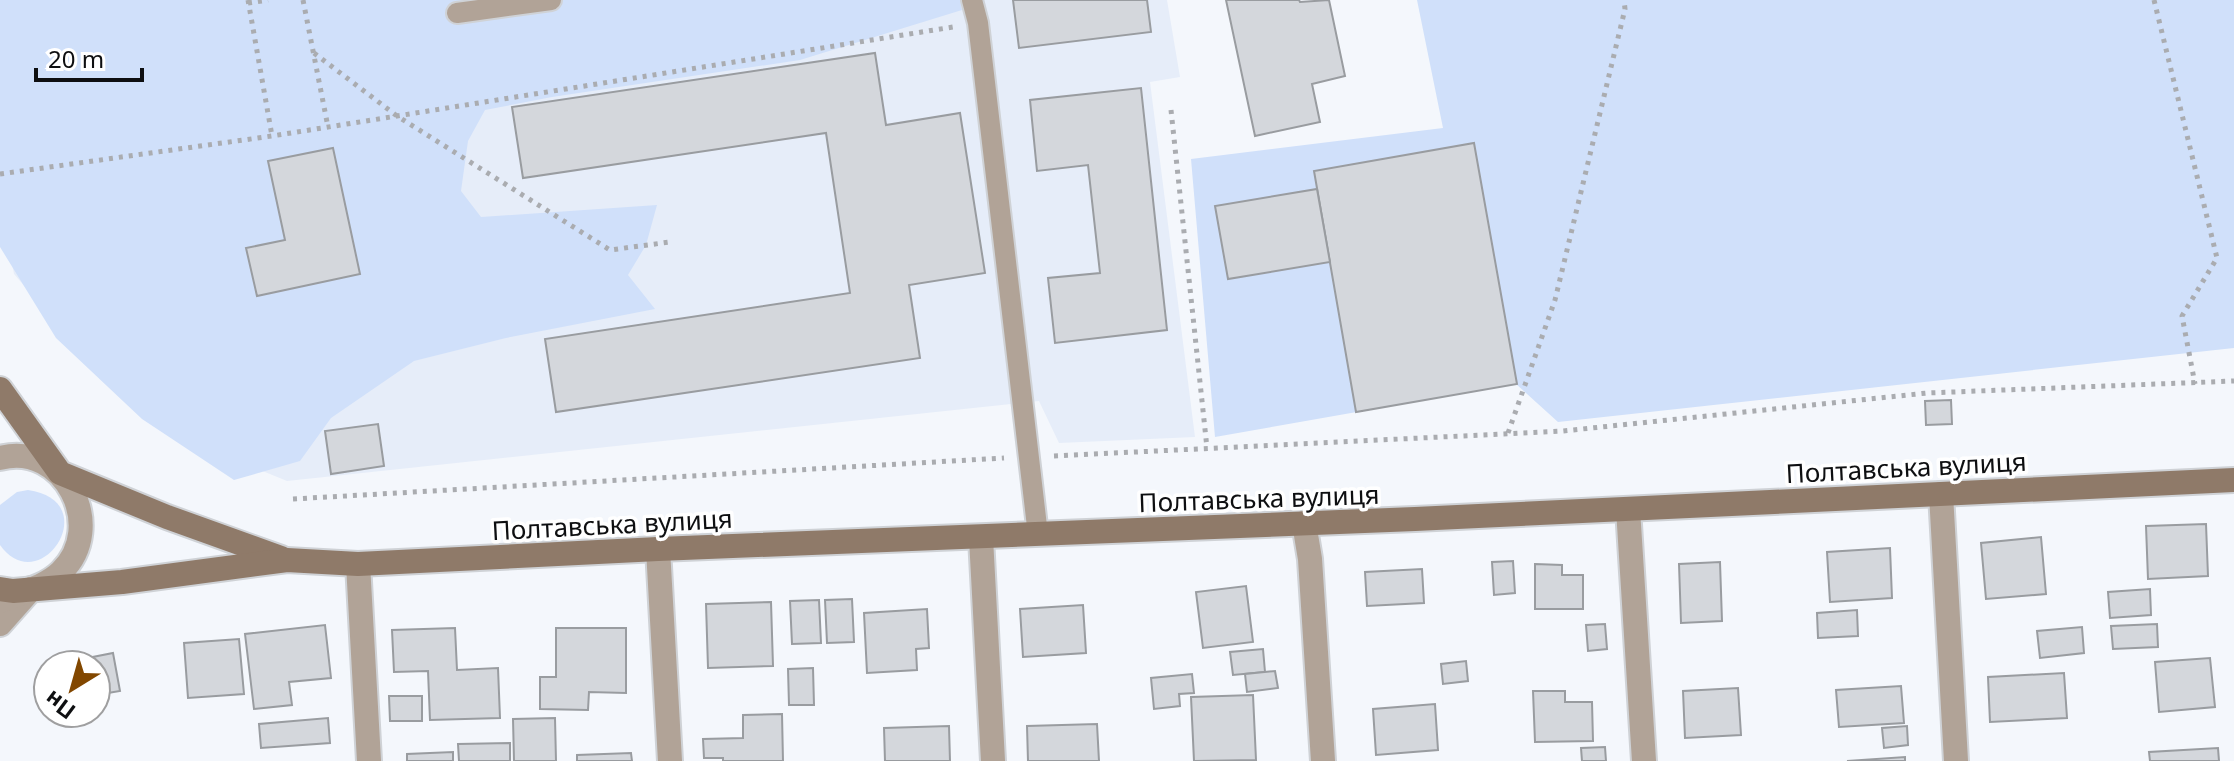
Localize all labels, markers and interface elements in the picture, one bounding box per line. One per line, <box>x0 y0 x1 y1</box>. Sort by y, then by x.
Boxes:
scale bar <box>36 32 142 82</box>
text: 20 m <box>48 42 104 75</box>
street label: Полтавська вулиця <box>1785 443 2027 491</box>
street label: Полтавська вулиця <box>1138 476 1380 520</box>
street label: Полтавська вулиця <box>491 500 733 548</box>
north arrow <box>32 649 112 729</box>
text: Пн <box>38 684 81 727</box>

